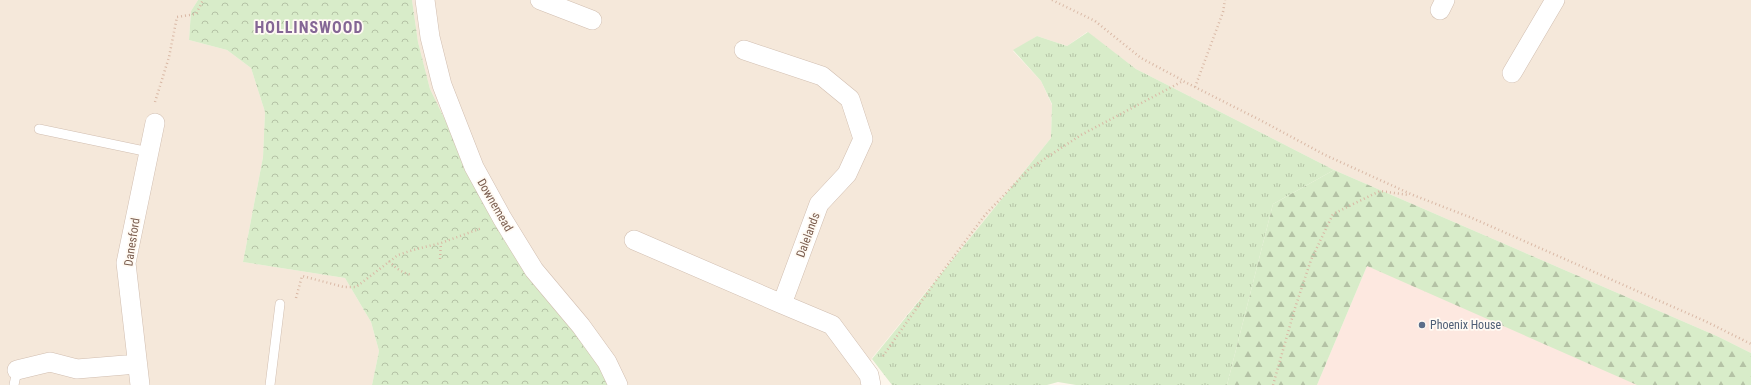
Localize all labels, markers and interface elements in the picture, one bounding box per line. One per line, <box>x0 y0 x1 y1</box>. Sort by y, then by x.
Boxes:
district label: HOLLINSWOOD <box>255 18 363 37</box>
street label: Downemead <box>474 176 516 234</box>
street label: Dalelands <box>793 211 823 259</box>
street label: Danesford <box>121 217 143 267</box>
place label: Phoenix House <box>1430 318 1501 332</box>
marker: Phoenix House <box>1417 320 1427 330</box>

